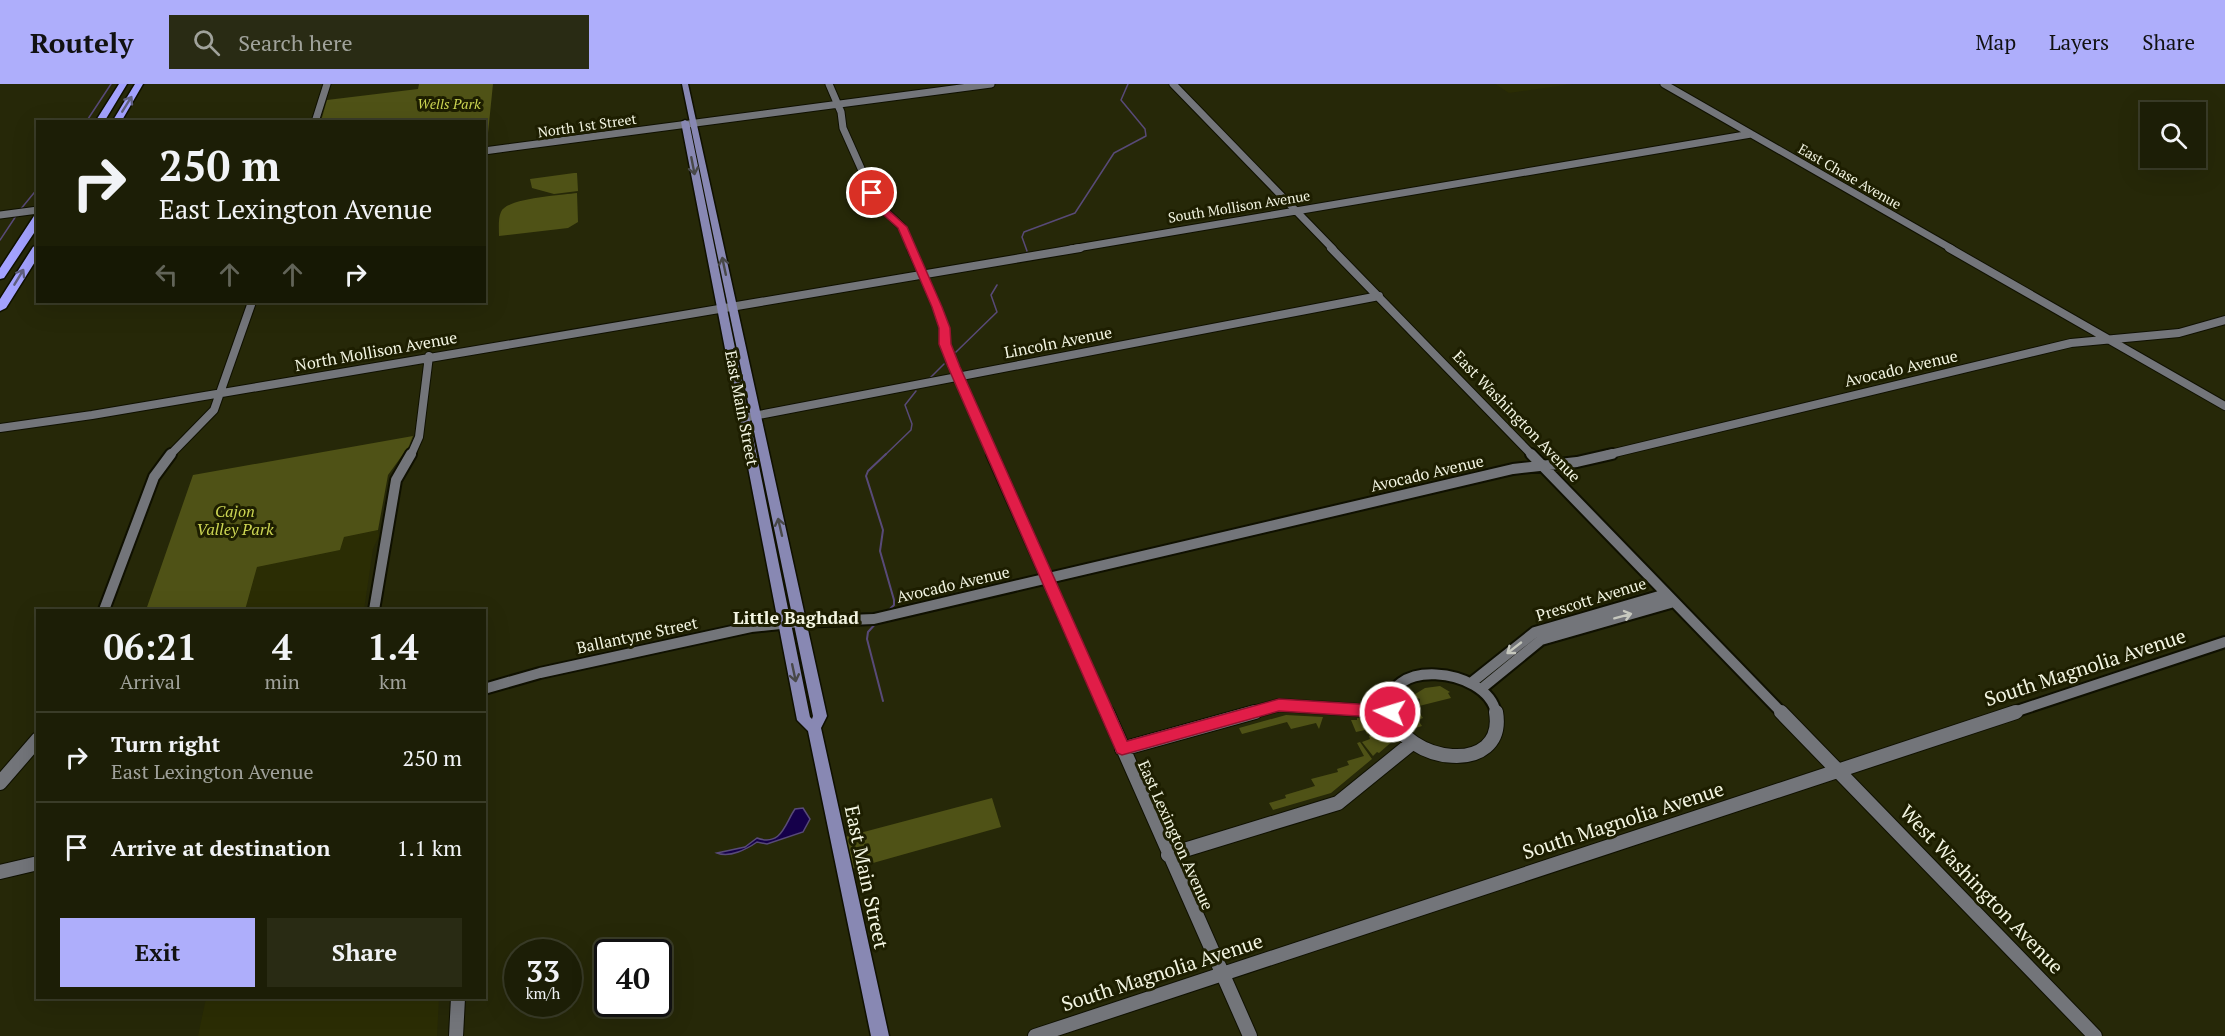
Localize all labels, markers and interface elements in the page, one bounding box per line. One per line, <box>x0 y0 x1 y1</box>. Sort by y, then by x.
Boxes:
search box <box>169 15 589 69</box>
text: Routely <box>30 24 133 61</box>
icon: search <box>190 26 223 59</box>
text: Search here <box>238 28 353 57</box>
text: Map <box>1975 28 2016 56</box>
text: Layers <box>2049 28 2109 56</box>
text: Share <box>2142 28 2195 56</box>
park label: Wells Park <box>417 94 481 113</box>
one-way arrow <box>120 95 133 112</box>
map controls <box>2140 102 2206 168</box>
button: search <box>2140 102 2206 168</box>
street label: North 1st Street <box>536 109 638 141</box>
text: 250 m <box>159 137 280 193</box>
street label: East Chase Avenue <box>1795 139 1905 213</box>
icon: right <box>60 144 138 222</box>
one-way arrow <box>688 155 699 175</box>
pin <box>846 167 897 218</box>
icon: arrive <box>855 176 888 209</box>
street label: South Mollison Avenue <box>1167 185 1311 227</box>
text: East Lexington Avenue <box>159 191 432 227</box>
one-way arrow <box>718 256 729 276</box>
icon: left <box>150 258 183 291</box>
icon: ahead <box>213 258 246 291</box>
icon: ahead <box>276 258 309 291</box>
icon: right <box>339 258 372 291</box>
one-way arrow <box>13 269 25 286</box>
street label: Lincoln Avenue <box>1002 321 1114 363</box>
street label: North Mollison Avenue <box>293 326 459 376</box>
street label: Avocado Avenue <box>1842 344 1960 392</box>
street label: East Washington Avenue <box>1448 345 1586 487</box>
street label: East Main Street <box>720 348 764 468</box>
street label: Avocado Avenue <box>1368 449 1486 497</box>
park label: Cajon Valley Park <box>196 500 274 540</box>
one-way arrow <box>773 517 785 536</box>
street label: Avocado Avenue <box>894 560 1012 608</box>
street label: Prescott Avenue <box>1533 572 1649 626</box>
district label: Little Baghdad <box>733 605 859 629</box>
one-way arrow <box>1613 610 1632 621</box>
street label: Ballantyne Street <box>574 611 700 659</box>
street label: South Magnolia Avenue <box>1981 622 2189 712</box>
text: 06:21 <box>103 623 197 670</box>
text: 4 <box>272 623 292 670</box>
text: 1.4 <box>367 623 419 670</box>
one-way arrow <box>1506 642 1522 655</box>
one-way arrow <box>789 663 801 682</box>
text: Arrival <box>120 668 181 695</box>
text: min <box>265 668 300 695</box>
text: km <box>379 668 407 695</box>
position arrow <box>1358 680 1422 744</box>
text: Turn right <box>111 729 220 758</box>
icon: right <box>60 741 93 774</box>
text: 250 m <box>402 743 462 772</box>
street label: East Lexington Avenue <box>1133 757 1219 913</box>
text: East Lexington Avenue <box>111 758 313 785</box>
street label: South Magnolia Avenue <box>1519 775 1727 865</box>
street label: West Washington Avenue <box>1894 799 2070 979</box>
street label: East Main Street <box>839 803 896 952</box>
icon: arrive <box>60 831 93 864</box>
text: Arrive at destination <box>111 833 330 862</box>
text: 1.1 km <box>397 833 462 862</box>
button: Exit <box>60 918 255 987</box>
button: Share <box>267 918 462 987</box>
street label: South Magnolia Avenue <box>1058 927 1266 1017</box>
speed limit sign: 40 <box>594 939 672 1017</box>
text: 33 <box>526 951 560 991</box>
text: km/h <box>526 983 560 1003</box>

